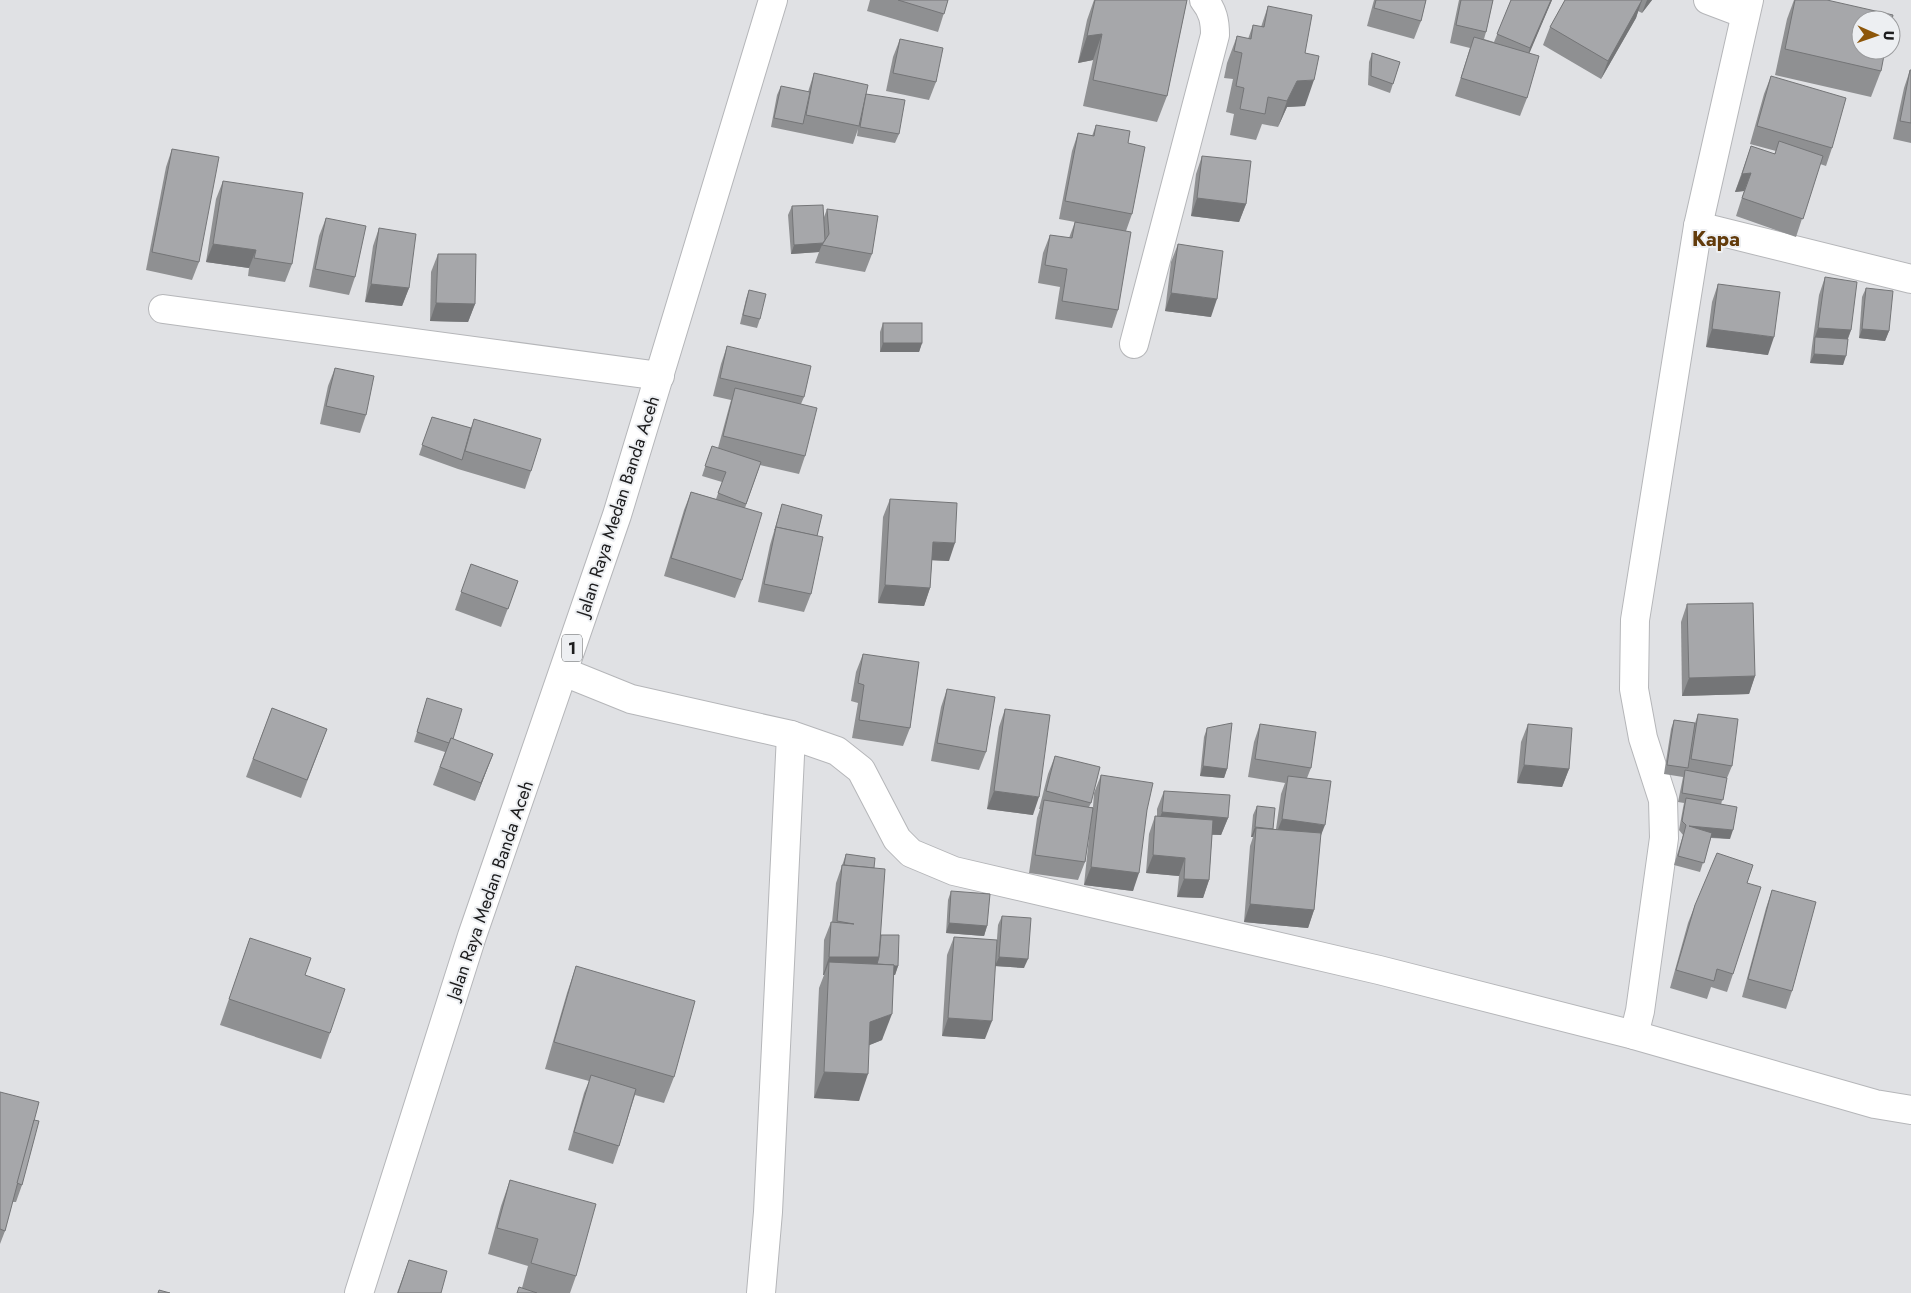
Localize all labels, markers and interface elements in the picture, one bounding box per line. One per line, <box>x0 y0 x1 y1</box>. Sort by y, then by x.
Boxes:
north arrow <box>1851 10 1901 60</box>
text: U <box>1879 30 1899 41</box>
district label: Kapa <box>1692 225 1740 254</box>
street label: Jalan Raya Medan Banda Aceh <box>569 392 666 622</box>
road number: 1 <box>562 634 582 661</box>
street label: Jalan Raya Medan Banda Aceh <box>440 777 540 1005</box>

